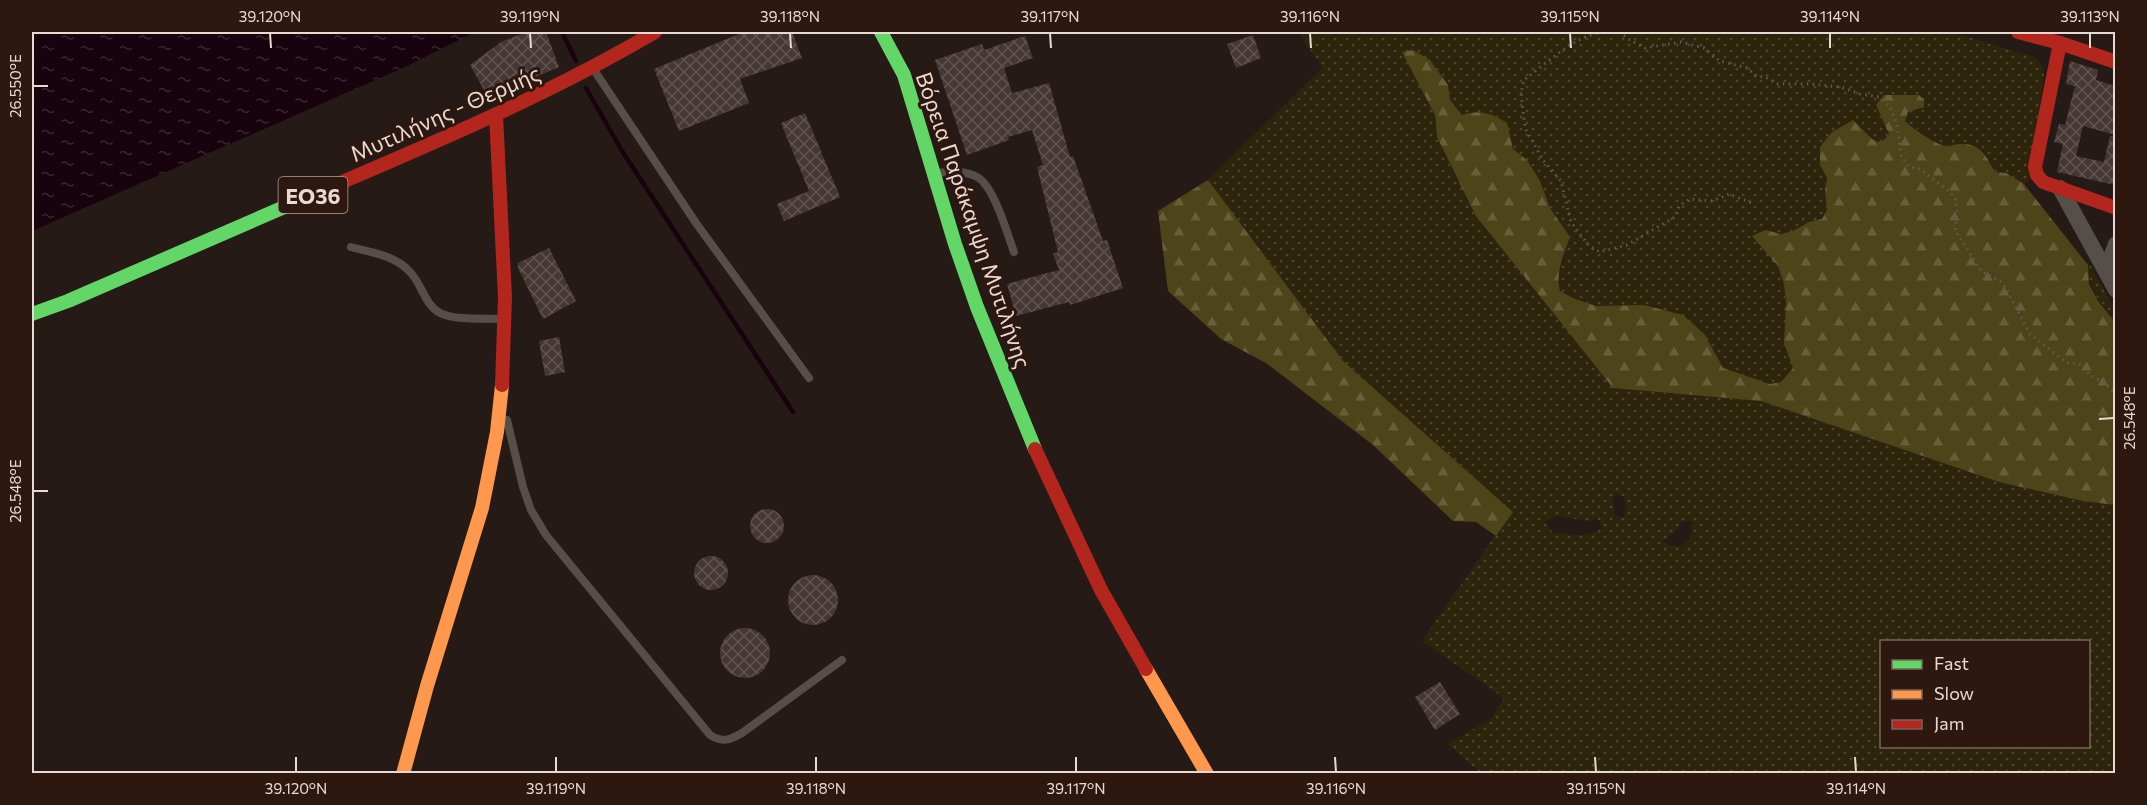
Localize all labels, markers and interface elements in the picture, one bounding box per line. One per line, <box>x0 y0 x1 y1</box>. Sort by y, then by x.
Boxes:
text: 39.120°N <box>239 7 301 25</box>
text: 39.119°N <box>500 7 560 25</box>
text: 39.118°N <box>760 7 820 25</box>
text: 39.117°N <box>1020 7 1080 25</box>
text: 39.116°N <box>1280 7 1340 25</box>
text: 39.115°N <box>1540 7 1600 25</box>
text: 39.114°N <box>1800 7 1860 25</box>
text: 39.113°N <box>2060 7 2120 25</box>
text: 26.550°E <box>6 54 24 118</box>
street label: Μυτιλήνης - Θερμής <box>346 59 544 167</box>
street label: Βόρεια Παράκαμψη Μυτιλήνης <box>911 68 1037 372</box>
road number: ΕΟ36 <box>278 177 348 213</box>
text: 26.548°E <box>2120 386 2138 450</box>
text: 26.548°E <box>6 459 24 523</box>
legend <box>1880 640 2090 748</box>
text: Fast <box>1934 652 1969 674</box>
text: Slow <box>1934 682 1974 704</box>
text: Jam <box>1934 712 1964 734</box>
text: 39.120°N <box>265 779 327 797</box>
text: 39.119°N <box>526 779 586 797</box>
text: 39.118°N <box>786 779 846 797</box>
text: 39.117°N <box>1046 779 1106 797</box>
text: 39.116°N <box>1306 779 1366 797</box>
text: 39.115°N <box>1566 779 1626 797</box>
text: 39.114°N <box>1826 779 1886 797</box>

